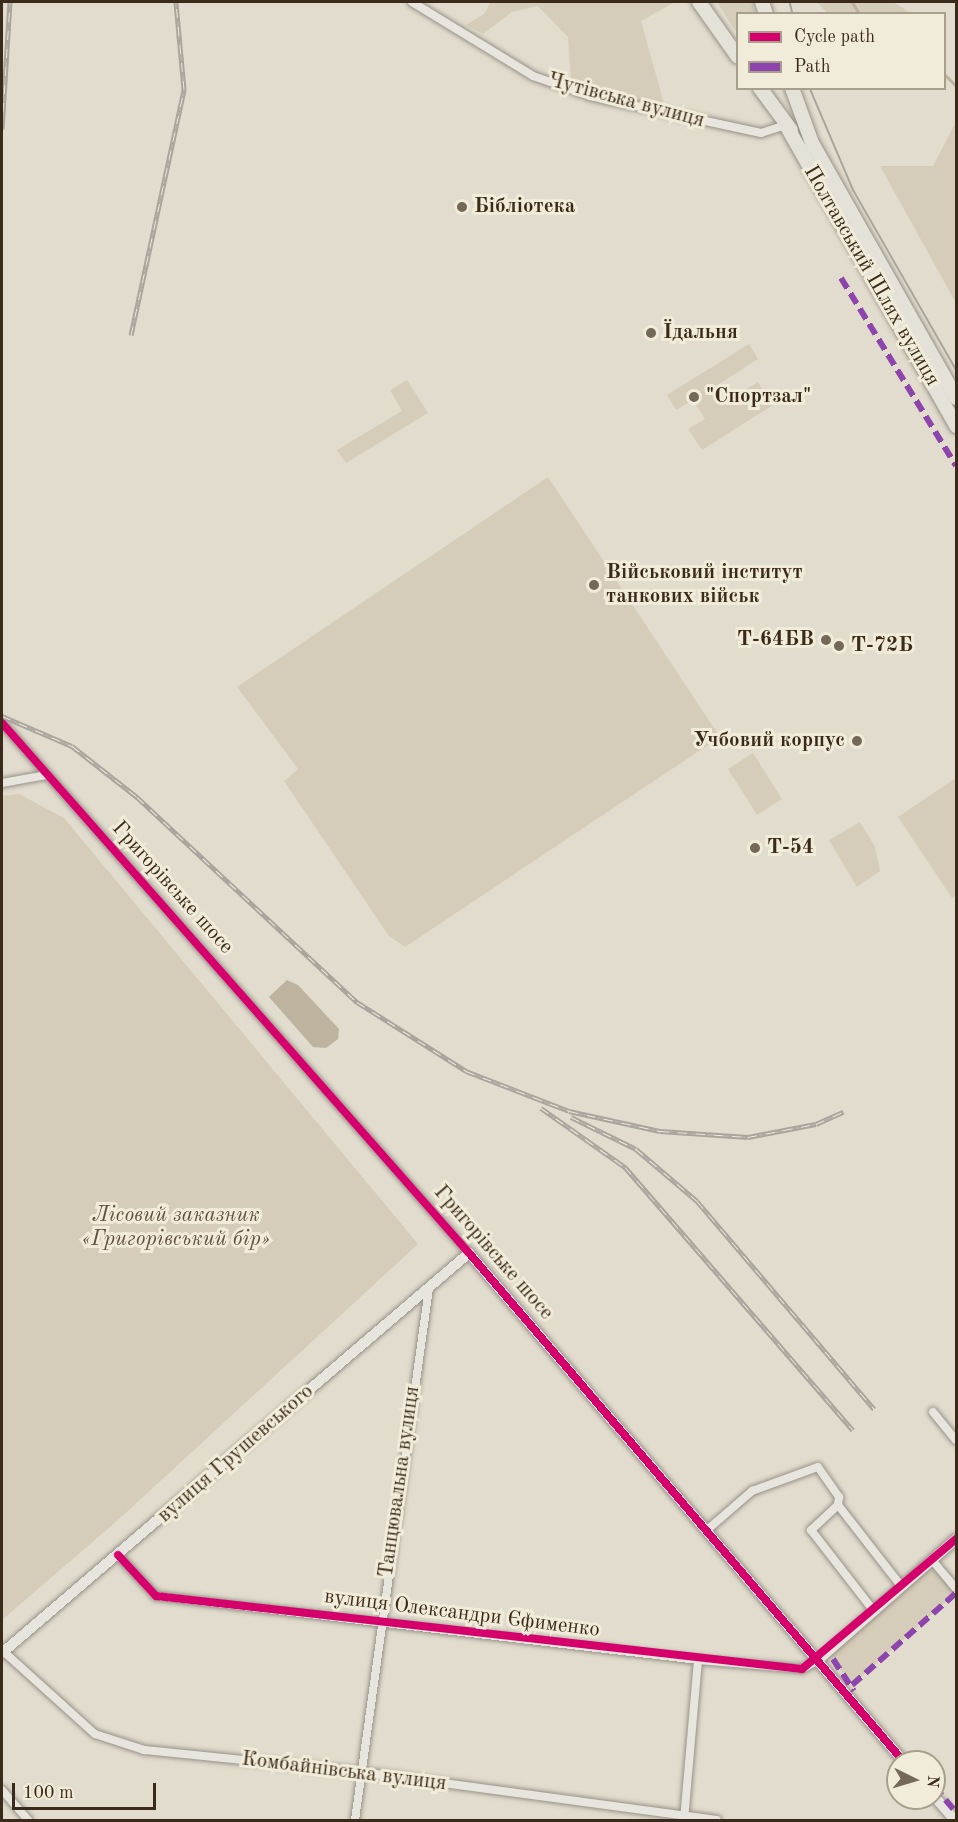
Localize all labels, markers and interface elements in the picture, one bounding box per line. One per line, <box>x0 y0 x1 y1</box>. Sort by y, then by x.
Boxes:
legend <box>736 12 946 90</box>
text: Cycle path <box>794 28 875 46</box>
text: Path <box>794 58 830 76</box>
street label: Чутівська вулиця <box>545 68 707 134</box>
street label: Полтавський Шлях вулиця <box>797 161 945 391</box>
place label: Бібліотека <box>474 194 575 220</box>
marker: Бібліотека <box>455 200 469 214</box>
place label: Їдальня <box>663 320 738 346</box>
marker: Їдальня <box>644 326 658 340</box>
place label: "Спортзал" <box>706 384 811 410</box>
marker: "Спортзал" <box>687 390 701 404</box>
place label: Військовий інститут танкових військ <box>606 560 803 610</box>
marker: Військовий інститут танкових військ <box>587 578 601 592</box>
place label: Т-64БВ <box>737 627 814 653</box>
marker: Т-64БВ <box>819 633 833 647</box>
place label: Т-72Б <box>851 633 913 659</box>
marker: Т-72Б <box>832 639 846 653</box>
place label: Учбовий корпус <box>693 728 845 754</box>
marker: Учбовий корпус <box>850 734 864 748</box>
street label: Григорівське шосе <box>106 816 238 960</box>
place label: Т-54 <box>767 835 814 861</box>
marker: Т-54 <box>748 841 762 855</box>
street label: Григорівське шосе <box>428 1181 558 1325</box>
park label: Лісовий заказник «Григорівський бір» <box>82 1203 270 1253</box>
street label: вулиця Грушевського <box>153 1379 319 1529</box>
street label: Танцювальна вулиця <box>374 1385 426 1579</box>
street label: вулиця Олександри Єфименко <box>323 1585 601 1643</box>
street label: Комбайнівська вулиця <box>240 1747 448 1797</box>
north arrow <box>886 1750 946 1810</box>
scale bar <box>15 1771 159 1809</box>
text: N <box>923 1775 940 1788</box>
text: 100 m <box>23 1784 74 1802</box>

